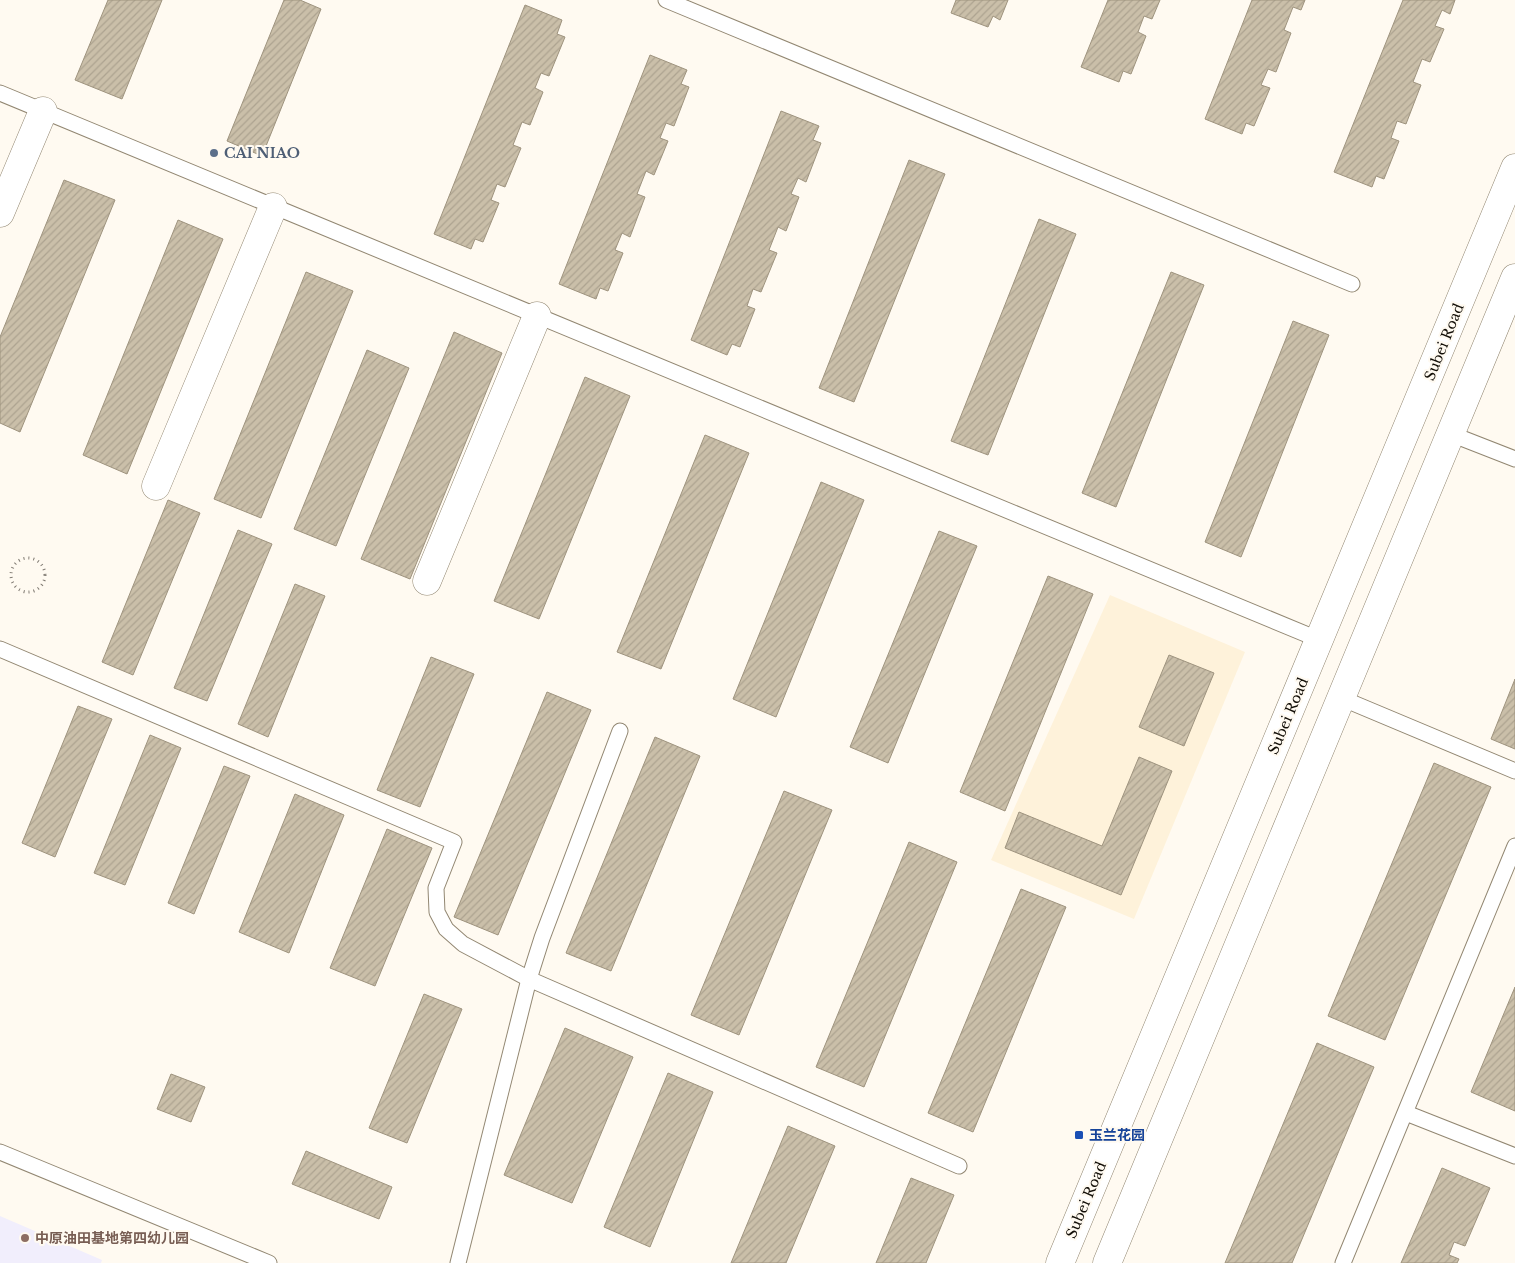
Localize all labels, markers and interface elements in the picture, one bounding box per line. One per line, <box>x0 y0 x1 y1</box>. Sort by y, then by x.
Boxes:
place label: CAI NIAO <box>224 144 300 162</box>
marker: CAI NIAO <box>208 147 220 159</box>
street label: Subei Road <box>1420 300 1468 383</box>
street label: Subei Road <box>1264 674 1312 757</box>
place label: 玉兰花园 <box>1089 1126 1145 1144</box>
marker: 玉兰花园 <box>1073 1129 1085 1141</box>
street label: Subei Road <box>1062 1158 1110 1241</box>
place label: 中原油田基地第四幼儿园 <box>35 1229 189 1247</box>
marker: 中原油田基地第四幼儿园 <box>19 1232 31 1244</box>

